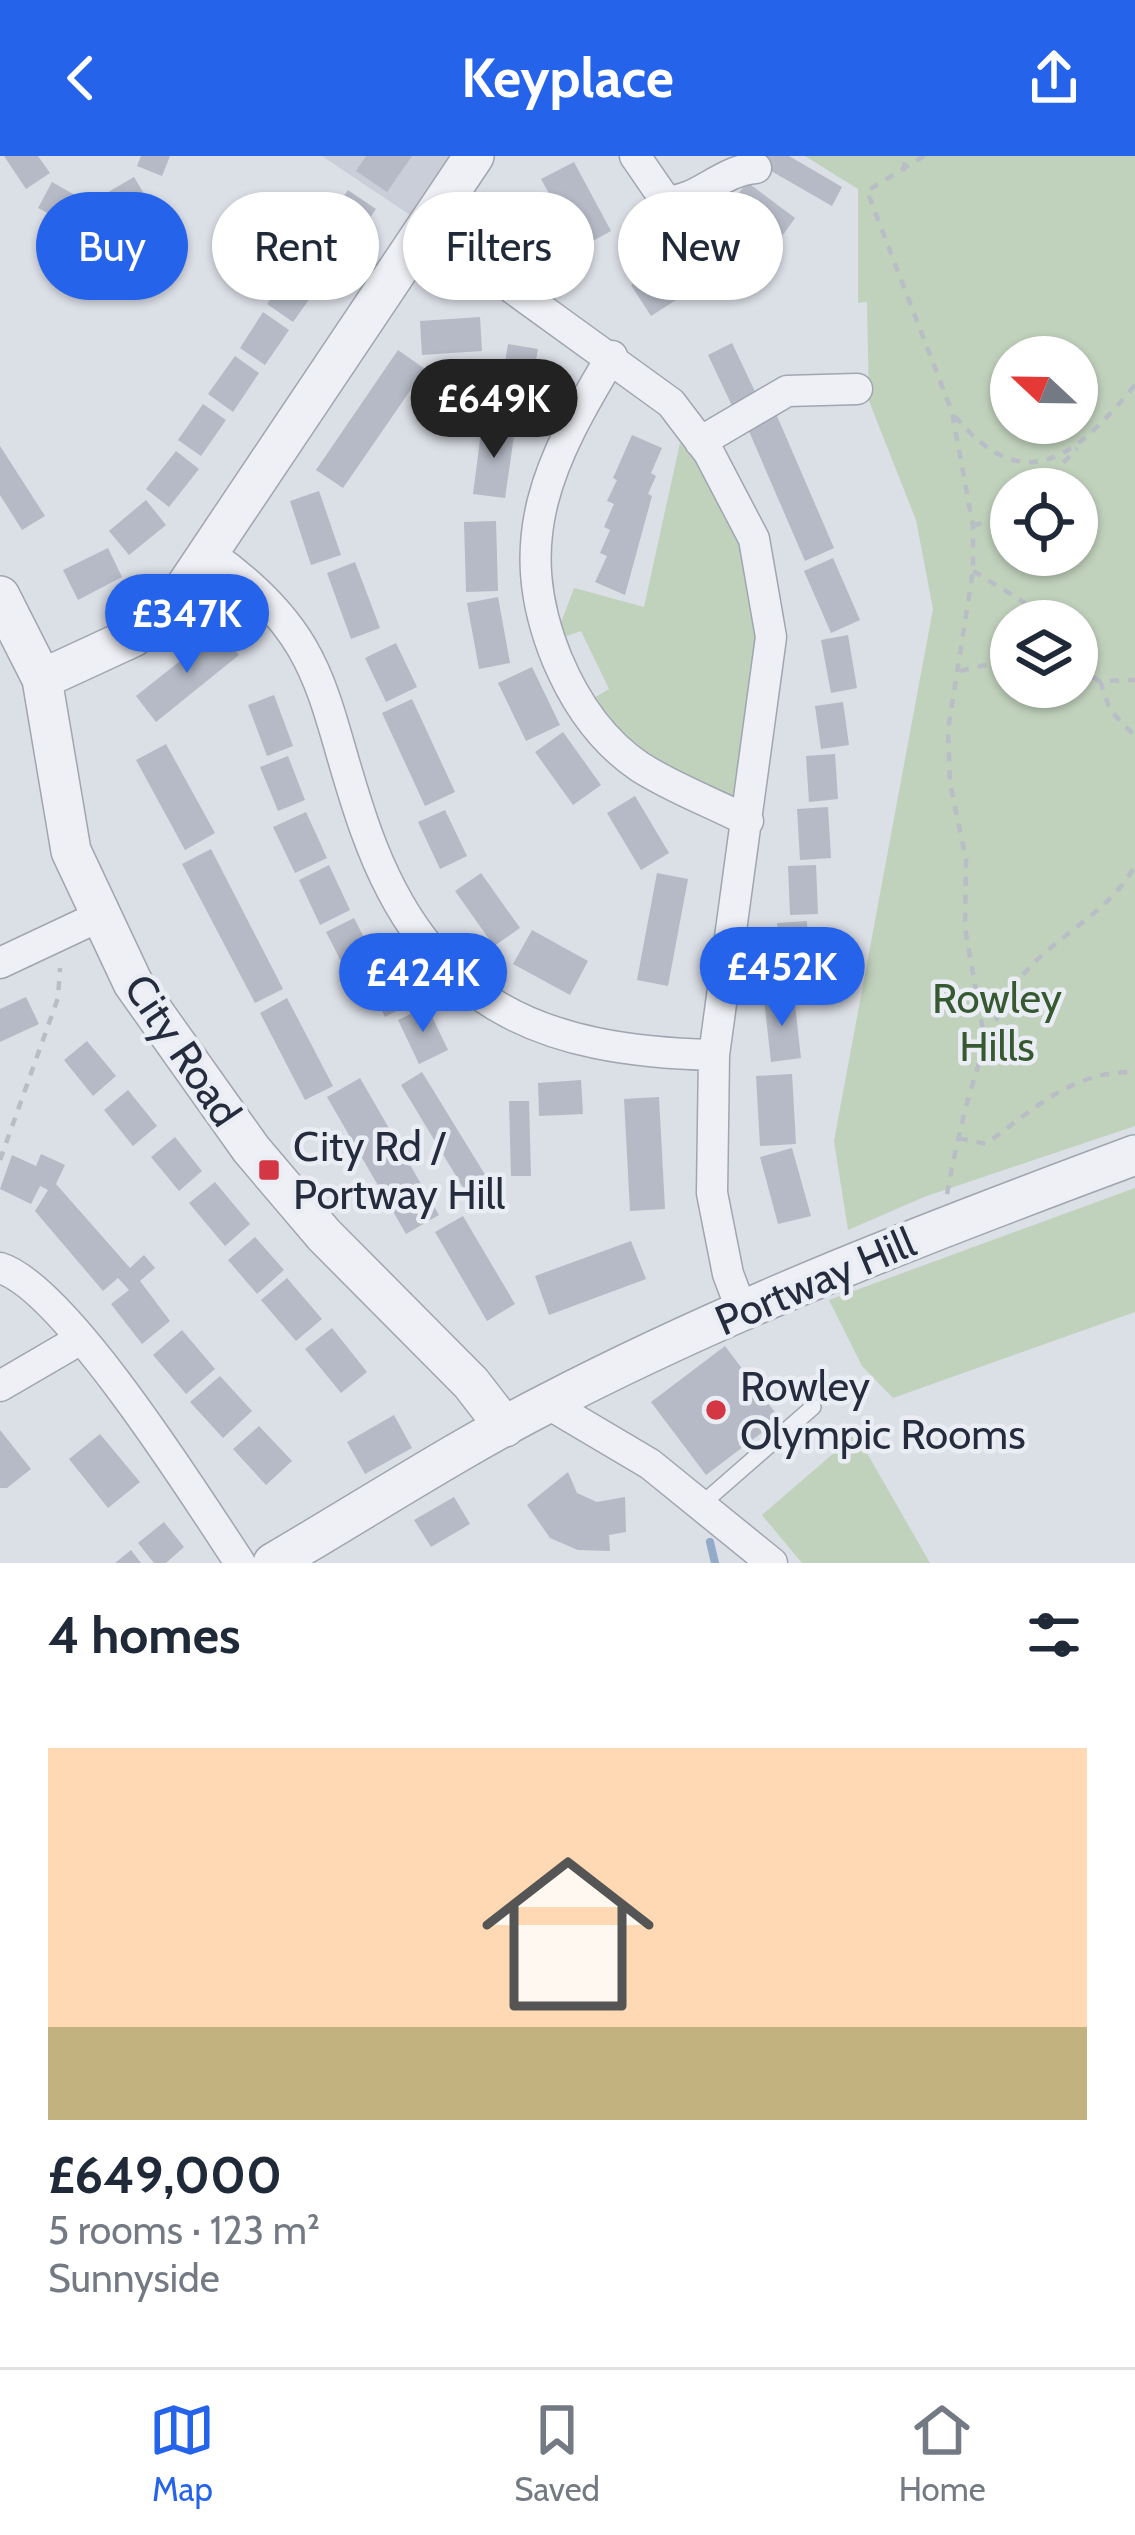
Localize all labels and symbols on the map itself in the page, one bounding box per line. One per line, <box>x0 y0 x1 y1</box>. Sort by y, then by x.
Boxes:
north arrow <box>990 336 1098 444</box>
pin: £649K <box>410 359 578 461</box>
pin: £347K <box>103 574 271 676</box>
pin: £452K <box>698 927 866 1029</box>
pin: £424K <box>339 933 507 1035</box>
street label: City Road <box>113 964 253 1136</box>
park label: Rowley Hills <box>932 972 1062 1072</box>
place label: City Rd / Portway Hill <box>293 1120 505 1220</box>
marker: City Rd / Portway Hill <box>256 1157 282 1183</box>
street label: Portway Hill <box>707 1216 923 1346</box>
place label: Rowley Olympic Rooms <box>740 1360 1026 1460</box>
marker: Rowley Olympic Rooms <box>703 1397 729 1423</box>

